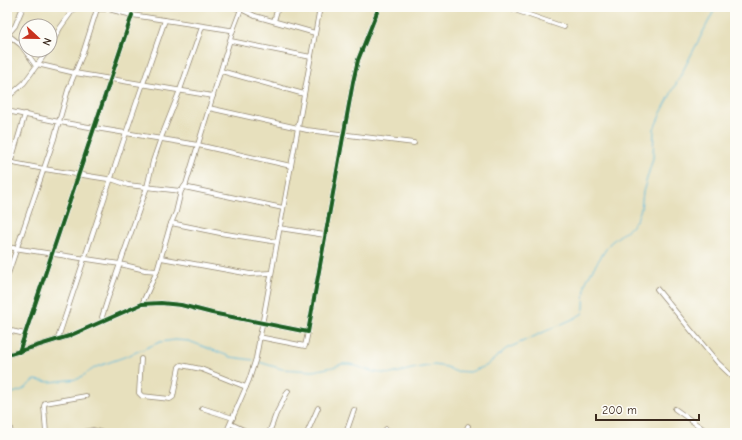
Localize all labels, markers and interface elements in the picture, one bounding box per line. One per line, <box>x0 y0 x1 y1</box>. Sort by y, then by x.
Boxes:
north arrow <box>18 18 58 58</box>
text: N <box>39 36 54 47</box>
scale bar <box>596 396 699 422</box>
text: 200 m <box>602 403 637 417</box>

